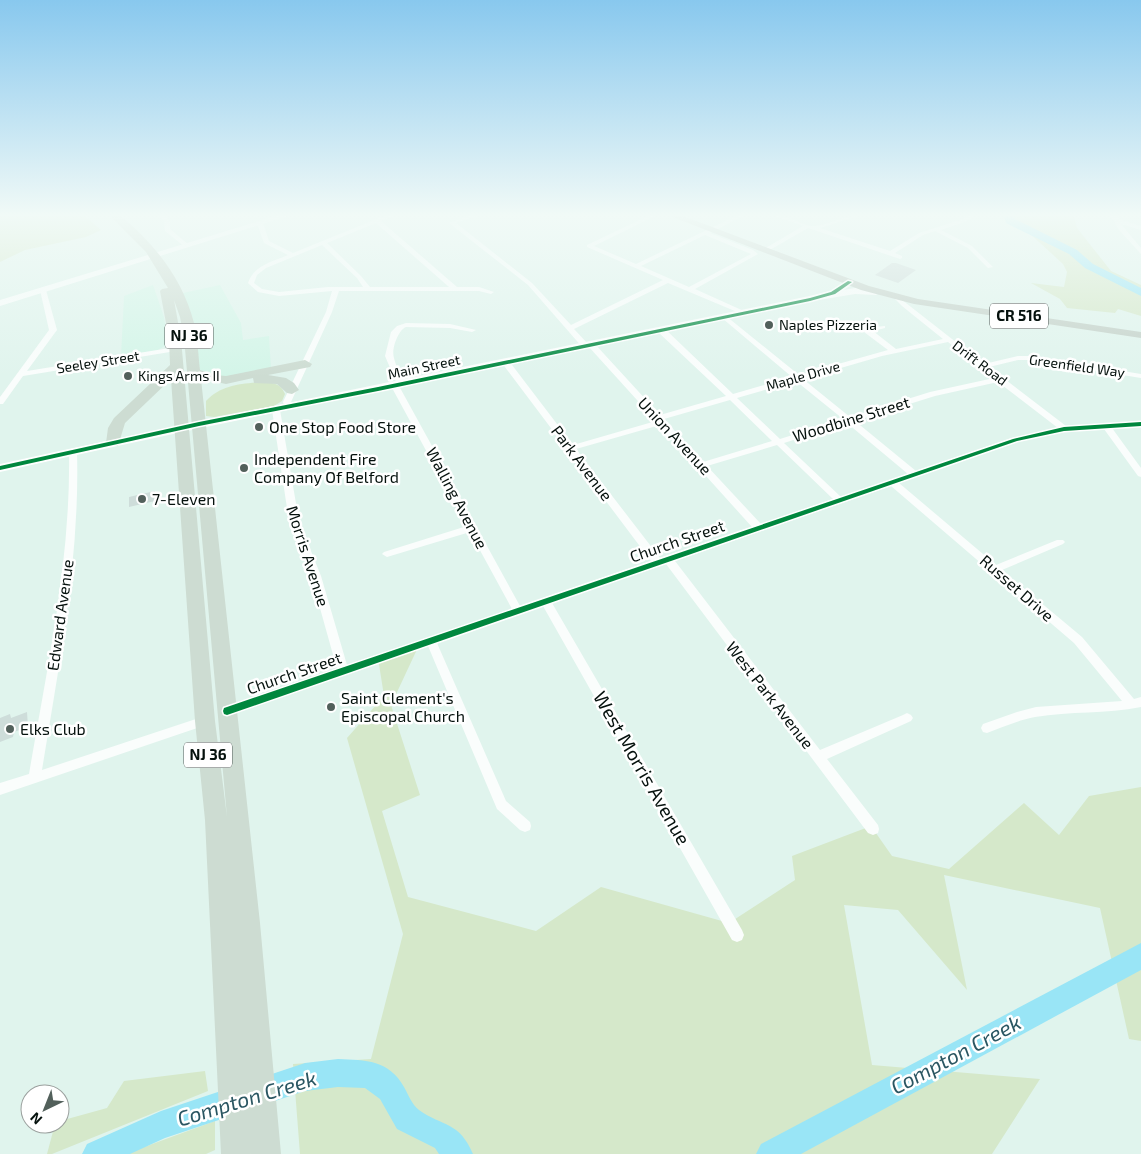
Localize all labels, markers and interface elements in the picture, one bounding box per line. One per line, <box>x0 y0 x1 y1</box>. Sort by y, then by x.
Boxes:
road number: CR 516 <box>990 304 1048 328</box>
place label: Naples Pizzeria <box>779 316 877 333</box>
marker: Naples Pizzeria <box>763 319 775 331</box>
road number: NJ 36 <box>165 324 213 348</box>
street label: Drift Road <box>949 336 1011 389</box>
street label: Seeley Street <box>55 347 141 376</box>
street label: Greenfield Way <box>1028 350 1127 381</box>
street label: Main Street <box>386 351 462 382</box>
street label: Maple Drive <box>764 357 842 394</box>
place label: Kings Arms II <box>138 367 220 384</box>
marker: Kings Arms II <box>122 370 134 382</box>
street label: Woodbine Street <box>790 392 912 445</box>
street label: Union Avenue <box>635 393 716 478</box>
place label: One Stop Food Store <box>269 417 416 436</box>
marker: One Stop Food Store <box>253 421 265 433</box>
street label: Park Avenue <box>548 421 617 504</box>
street label: Walling Avenue <box>423 444 492 552</box>
place label: Independent Fire Company Of Belford <box>254 449 399 486</box>
marker: Independent Fire Company Of Belford <box>238 462 250 474</box>
place label: 7-Eleven <box>152 489 216 508</box>
marker: 7-Eleven <box>136 493 148 505</box>
street label: Morris Avenue <box>283 503 334 609</box>
street label: Church Street <box>627 515 727 566</box>
street label: Russet Drive <box>977 550 1058 625</box>
street label: Edward Avenue <box>42 558 77 672</box>
street label: West Park Avenue <box>723 637 818 752</box>
street label: Church Street <box>244 647 344 698</box>
street label: West Morris Avenue <box>589 687 696 849</box>
place label: Saint Clement's Episcopal Church <box>341 688 465 725</box>
marker: Saint Clement's Episcopal Church <box>325 701 337 713</box>
place label: Elks Club <box>20 719 86 738</box>
marker: Elks Club <box>4 723 16 735</box>
road number: NJ 36 <box>184 742 232 768</box>
water label: Compton Creek <box>886 1009 1025 1099</box>
water label: Compton Creek <box>174 1065 319 1131</box>
north arrow <box>20 1084 70 1134</box>
text: N <box>26 1109 45 1129</box>

